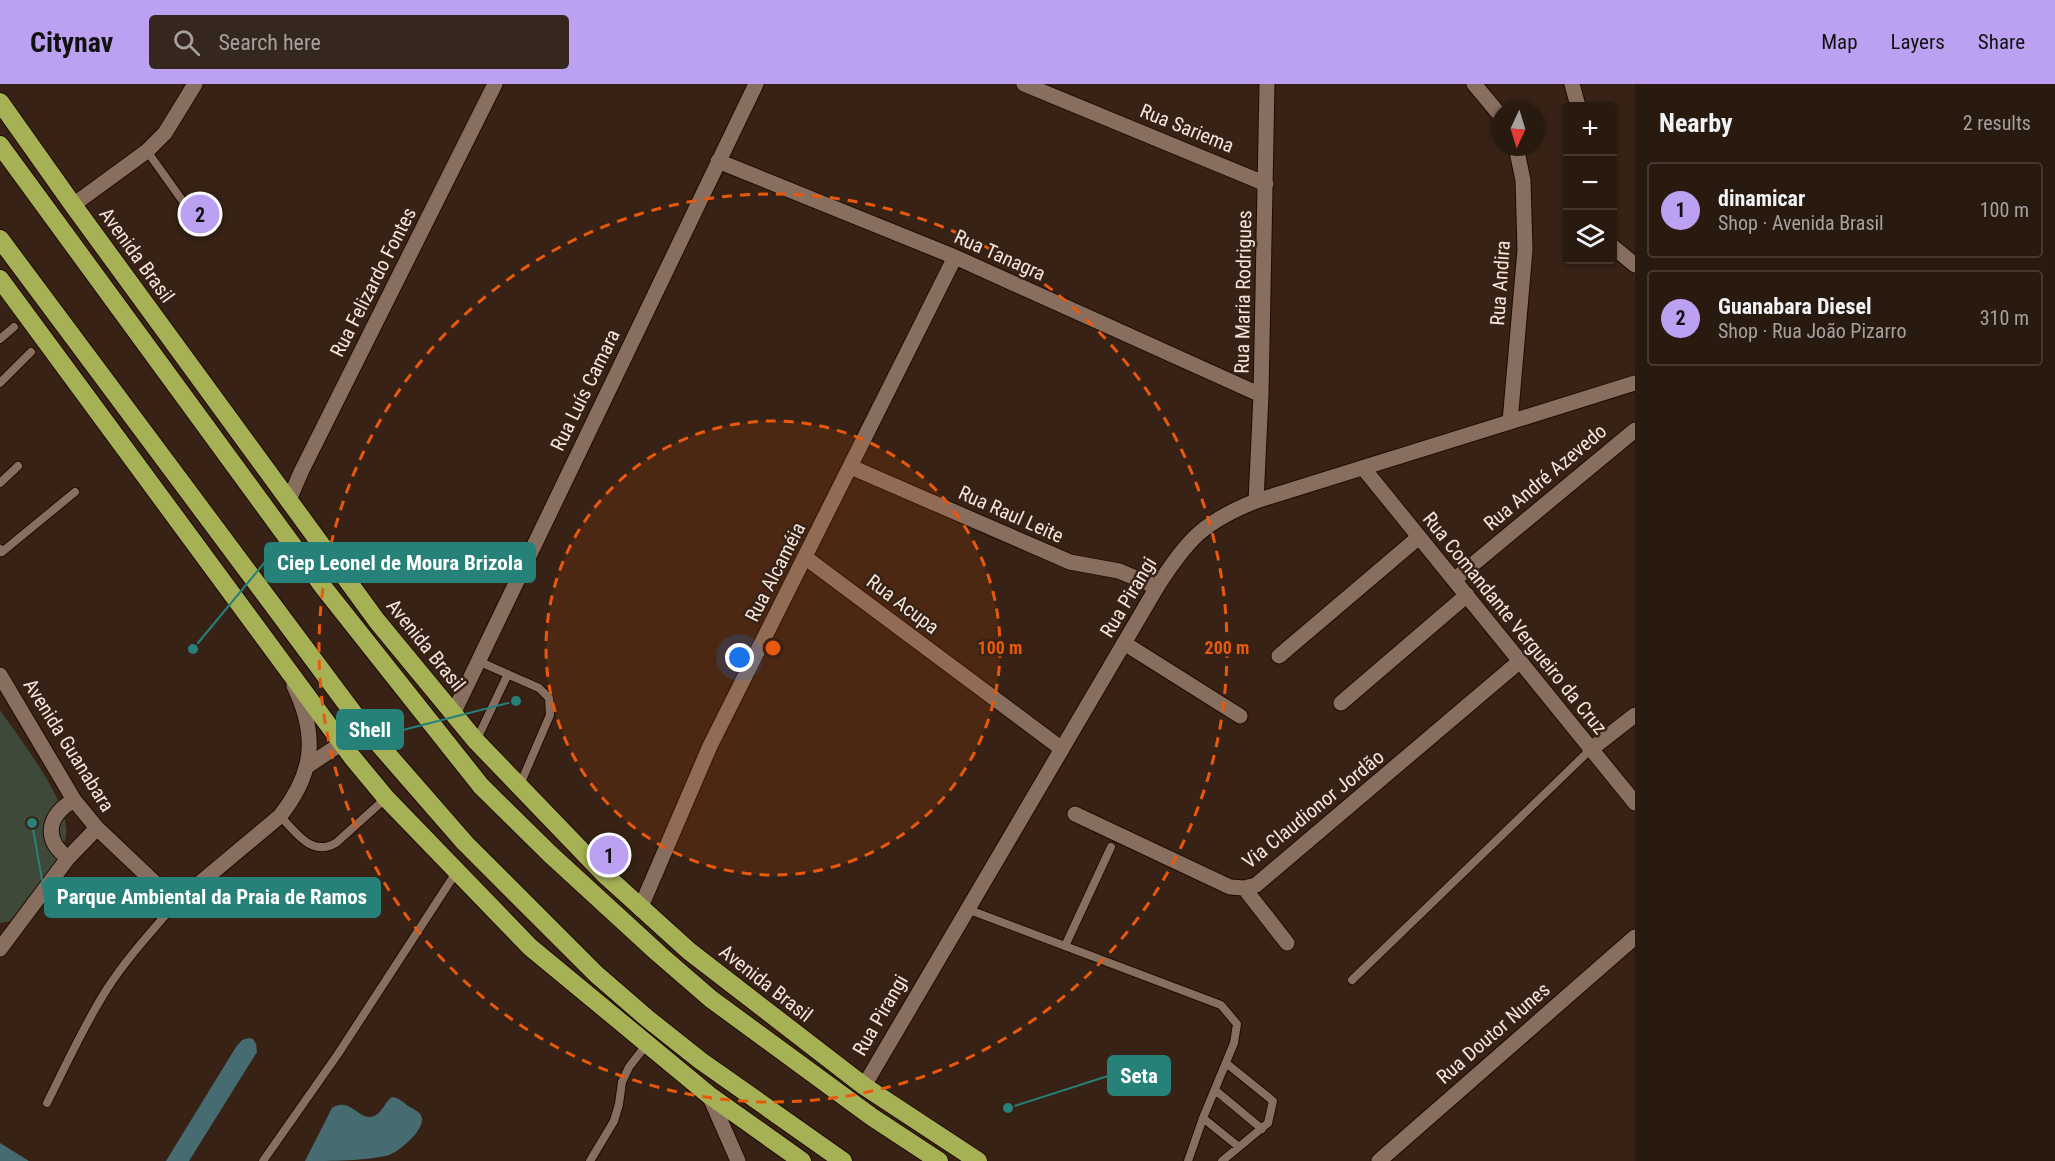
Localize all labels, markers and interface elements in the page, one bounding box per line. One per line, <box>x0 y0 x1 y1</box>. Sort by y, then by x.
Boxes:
search box <box>149 15 569 69</box>
text: Citynav <box>30 26 113 59</box>
icon: search <box>170 26 203 59</box>
text: Search here <box>218 30 321 55</box>
text: Map <box>1821 30 1858 54</box>
text: Layers <box>1891 30 1945 54</box>
text: Share <box>1978 30 2025 54</box>
street label: Rua Sariema <box>1137 98 1237 158</box>
north arrow <box>1491 102 1545 156</box>
map controls <box>1563 102 1617 264</box>
button: + <box>1563 102 1617 156</box>
text: Nearby <box>1659 108 1733 138</box>
text: 2 results <box>1963 111 2031 135</box>
button: − <box>1563 156 1617 210</box>
text: dinamicar <box>1718 186 1805 211</box>
pin: 2 <box>180 192 220 236</box>
text: 1 <box>1675 198 1686 222</box>
text: 100 m <box>1980 198 2029 222</box>
street label: Avenida Brasil <box>94 203 180 307</box>
street label: Rua Felizardo Fontes <box>325 203 421 361</box>
street label: Rua Maria Rodrigues <box>1230 210 1256 374</box>
button: layers <box>1563 210 1617 264</box>
text: Shop · Avenida Brasil <box>1718 211 1884 235</box>
street label: Rua Tanagra <box>951 224 1049 286</box>
street label: Rua Andira <box>1485 240 1515 326</box>
text: Guanabara Diesel <box>1718 294 1871 319</box>
text: 2 <box>1675 306 1686 330</box>
text: 310 m <box>1980 306 2029 330</box>
text: Shop · Rua João Pizarro <box>1718 319 1906 343</box>
street label: Rua Luís Camara <box>545 325 625 455</box>
street label: Rua André Azevedo <box>1479 419 1611 535</box>
street label: Rua Raul Leite <box>955 480 1067 548</box>
street label: Rua Comandante Vergueiro da Cruz <box>1418 507 1612 739</box>
street label: Rua Alcaméia <box>740 518 810 626</box>
callout: Ciep Leonel de Moura Brizola <box>265 543 535 582</box>
text: Ciep Leonel de Moura Brizola <box>277 551 523 575</box>
street label: Rua Pirangi <box>1095 552 1161 642</box>
street label: Rua Acupa <box>862 569 944 639</box>
street label: Avenida Brasil <box>382 594 470 696</box>
text: 100 m <box>978 637 1022 658</box>
text: 200 m <box>1205 637 1249 658</box>
centre of rings <box>763 638 783 658</box>
your location <box>725 643 754 672</box>
street label: Avenida Guanabara <box>18 674 120 816</box>
callout: Shell <box>337 710 403 749</box>
text: Shell <box>349 718 391 742</box>
street label: Via Claudionor Jordão <box>1237 745 1389 873</box>
pin: 1 <box>590 832 628 878</box>
callout: Parque Ambiental da Praia de Ramos <box>45 878 380 917</box>
text: Parque Ambiental da Praia de Ramos <box>57 885 367 909</box>
street label: Avenida Brasil <box>715 939 817 1027</box>
street label: Rua Pirangi <box>847 970 913 1060</box>
street label: Rua Doutor Nunes <box>1431 977 1555 1089</box>
callout: Seta <box>1108 1056 1170 1095</box>
text: Seta <box>1120 1064 1158 1088</box>

